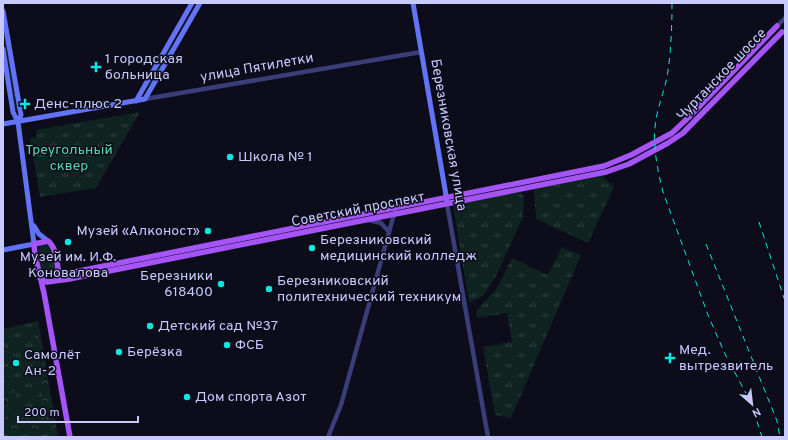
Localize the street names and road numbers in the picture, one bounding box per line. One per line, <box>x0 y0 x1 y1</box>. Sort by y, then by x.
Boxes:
street label: Чуртанское шоссе <box>674 25 770 125</box>
street label: улица Пятилетки <box>199 50 315 86</box>
street label: Березниковская улица <box>426 58 470 212</box>
street label: Советский проспект <box>290 189 426 231</box>

